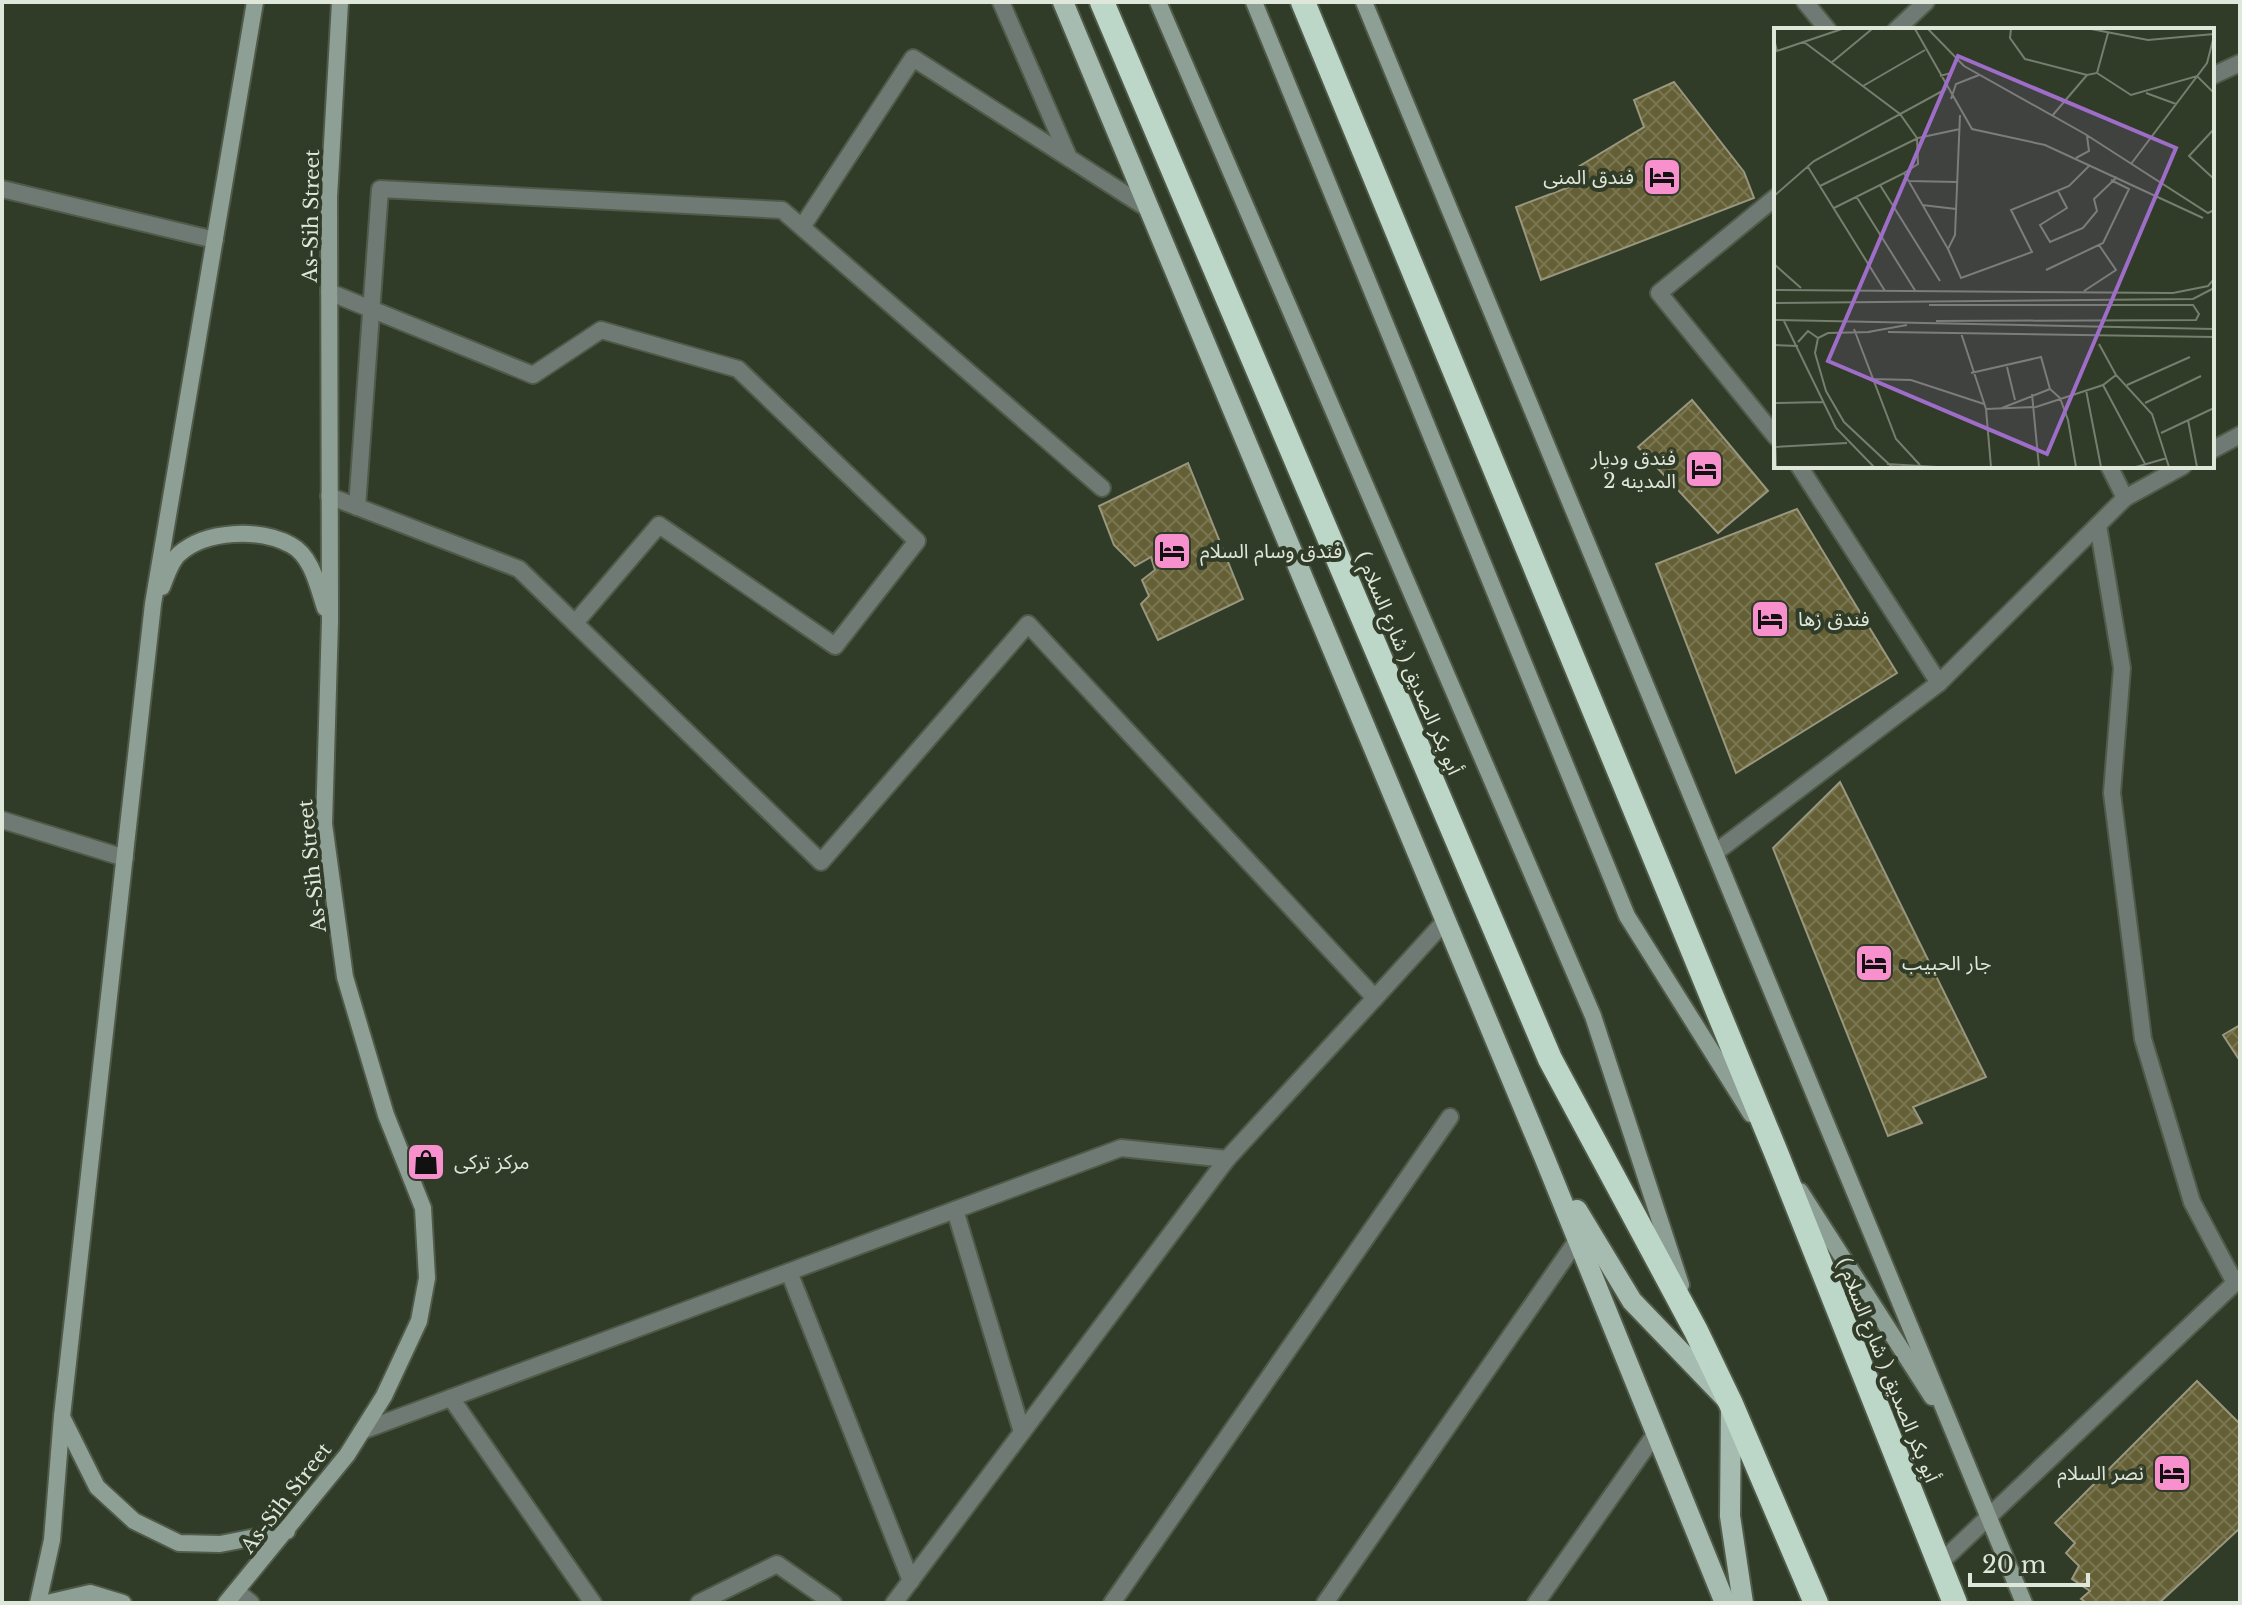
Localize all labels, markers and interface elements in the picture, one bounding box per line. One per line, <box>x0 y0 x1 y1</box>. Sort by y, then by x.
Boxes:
inset map <box>1774 28 2214 468</box>
street label: As-Sih Street <box>298 149 324 284</box>
hotel icon: فندق المنى <box>1641 156 1683 198</box>
place label: فندق المنى <box>1543 165 1634 189</box>
place label: فندق وديار المدينه 2 <box>1590 446 1676 493</box>
hotel icon: فندق وديار المدينه 2 <box>1683 448 1725 490</box>
hotel icon: فندق وسام السلام <box>1151 530 1193 572</box>
place label: فندق وسام السلام <box>1200 539 1342 566</box>
street label: ( شارع السلام ) أبو بكر الصديق <box>1348 548 1467 779</box>
hotel icon: فندق زها <box>1749 598 1791 640</box>
place label: فندق زها <box>1798 607 1870 631</box>
street label: As-Sih Street <box>293 798 331 934</box>
hotel icon: جار الحبيب <box>1853 942 1895 984</box>
place label: جار الحبيب <box>1902 951 1992 975</box>
shop icon: مركز تركى <box>405 1141 447 1183</box>
place label: مركز تركى <box>454 1150 530 1174</box>
street label: ( شارع السلام ) أبو بكر الصديق <box>1829 1254 1944 1487</box>
street label: As-Sih Street <box>235 1438 337 1559</box>
hotel icon: نصر السلام <box>2151 1452 2193 1494</box>
place label: نصر السلام <box>2057 1461 2144 1488</box>
scale bar <box>1970 1537 2088 1587</box>
text: 20 m <box>1982 1550 2047 1579</box>

